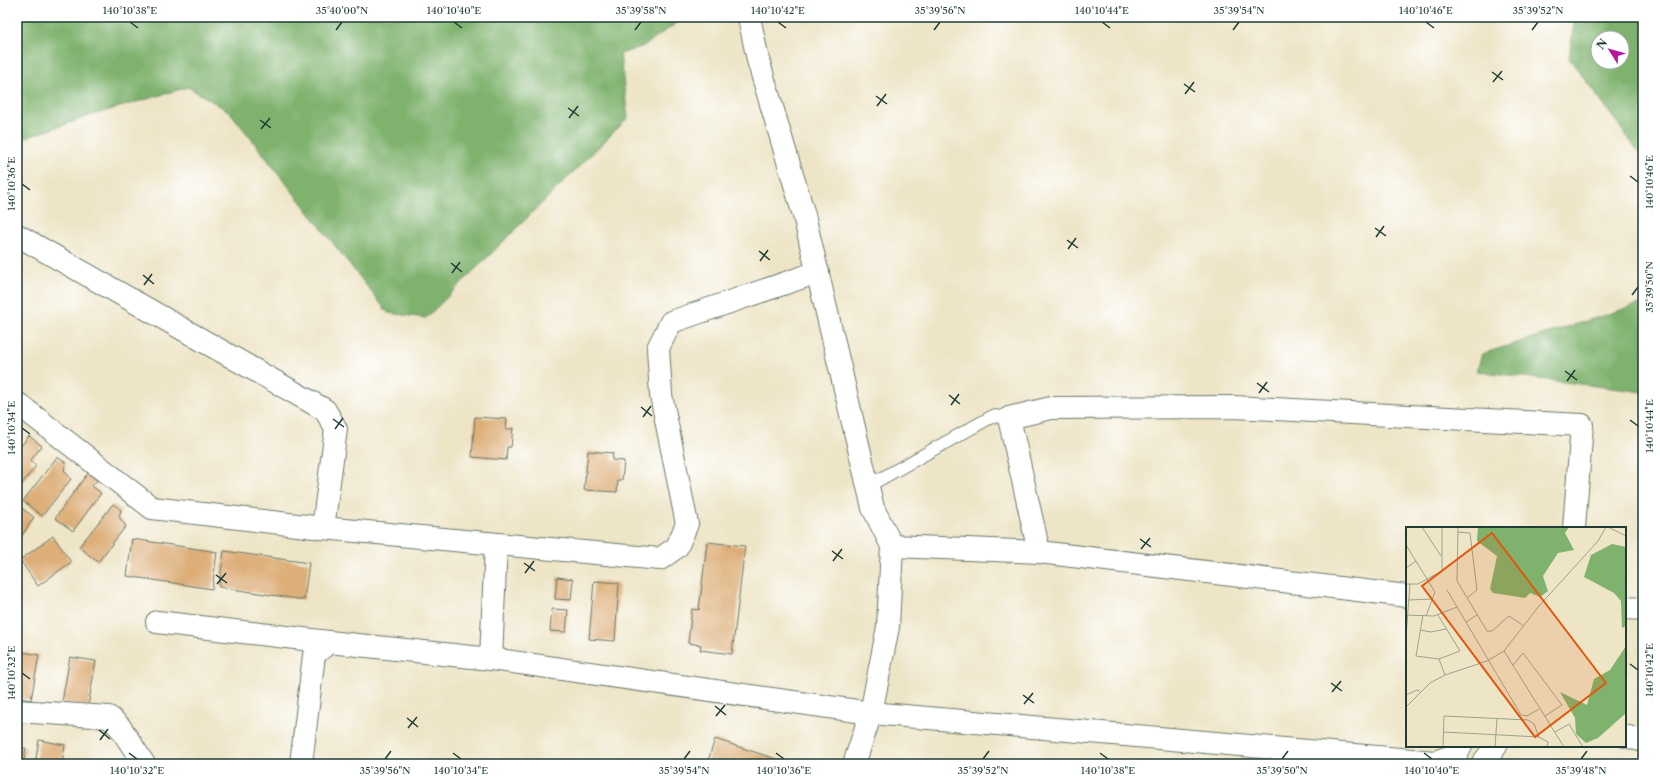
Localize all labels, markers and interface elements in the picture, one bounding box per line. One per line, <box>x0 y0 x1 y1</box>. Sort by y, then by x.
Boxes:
text: 140°10'38"E <box>103 4 157 17</box>
text: 35°40'00"N <box>316 4 368 17</box>
text: 140°10'40"E <box>427 4 481 17</box>
text: 35°39'58"N <box>615 4 667 17</box>
text: 140°10'42"E <box>751 4 805 17</box>
text: 35°39'56"N <box>915 4 965 17</box>
text: 140°10'44"E <box>1075 4 1129 17</box>
text: 35°39'54"N <box>1214 4 1264 17</box>
text: 140°10'46"E <box>1399 4 1453 17</box>
text: 35°39'52"N <box>1513 4 1563 17</box>
north arrow <box>1590 30 1630 70</box>
text: N <box>1594 36 1611 52</box>
text: 140°10'46"E <box>1643 155 1656 209</box>
text: 140°10'36"E <box>5 157 18 211</box>
text: 35°39'50"N <box>1643 261 1656 313</box>
text: 140°10'44"E <box>1643 399 1656 453</box>
text: 140°10'34"E <box>5 401 18 455</box>
inset map <box>1406 527 1626 747</box>
text: 140°10'42"E <box>1643 643 1656 697</box>
text: 140°10'32"E <box>5 646 18 700</box>
text: 140°10'32"E <box>110 764 164 777</box>
text: 35°39'56"N <box>360 764 410 777</box>
text: 140°10'34"E <box>434 764 488 777</box>
text: 35°39'54"N <box>659 764 709 777</box>
text: 140°10'36"E <box>757 764 811 777</box>
text: 35°39'52"N <box>958 764 1008 777</box>
text: 140°10'38"E <box>1081 764 1135 777</box>
text: 35°39'50"N <box>1256 764 1308 777</box>
text: 140°10'40"E <box>1405 764 1459 777</box>
text: 35°39'48"N <box>1556 764 1606 777</box>

